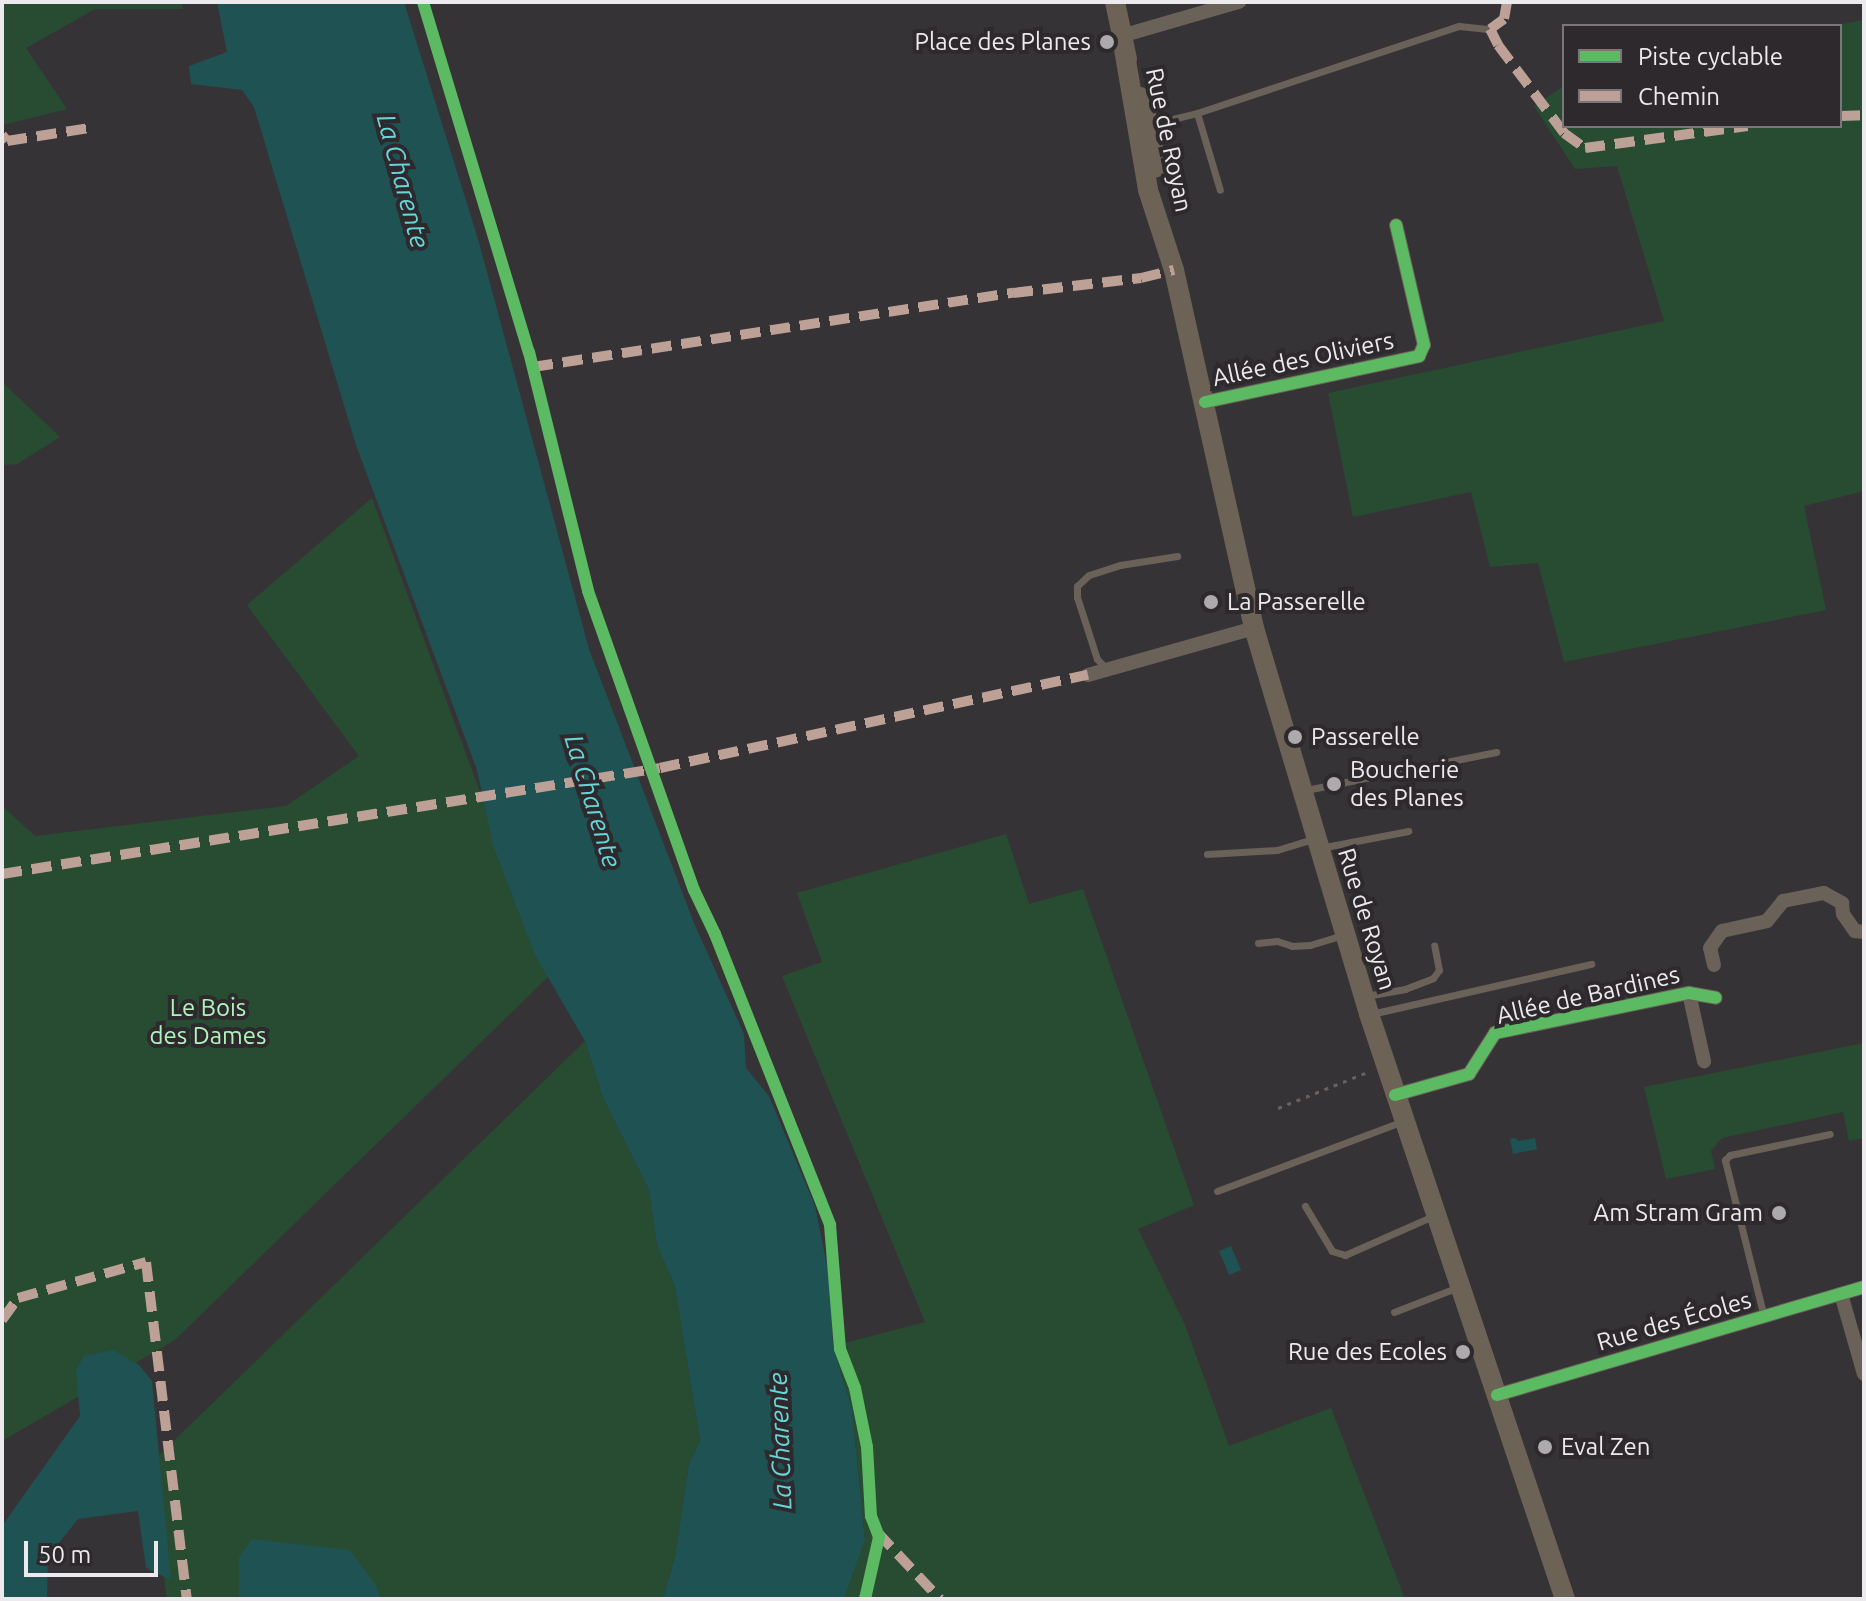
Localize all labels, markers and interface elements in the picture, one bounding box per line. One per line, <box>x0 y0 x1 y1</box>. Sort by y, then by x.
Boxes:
legend <box>1562 24 1842 128</box>
place label: Place des Planes <box>915 28 1091 56</box>
marker: Place des Planes <box>1098 33 1116 51</box>
text: Piste cyclable <box>1638 43 1783 70</box>
street label: Rue de Royan <box>1140 65 1198 215</box>
text: Chemin <box>1638 83 1720 110</box>
water label: La Charente <box>370 111 436 251</box>
street label: Allée des Oliviers <box>1210 326 1396 392</box>
place label: La Passerelle <box>1227 588 1366 616</box>
marker: La Passerelle <box>1202 593 1220 611</box>
place label: Passerelle <box>1311 723 1420 751</box>
marker: Passerelle <box>1286 728 1304 746</box>
water label: La Charente <box>558 731 628 871</box>
place label: Boucherie des Planes <box>1350 756 1464 812</box>
marker: Boucherie des Planes <box>1325 775 1343 793</box>
street label: Rue de Royan <box>1332 845 1402 993</box>
street label: Allée de Bardines <box>1494 960 1682 1030</box>
park label: Le Bois des Dames <box>150 994 266 1050</box>
place label: Am Stram Gram <box>1594 1199 1763 1227</box>
marker: Am Stram Gram <box>1770 1204 1788 1222</box>
street label: Rue des Écoles <box>1594 1285 1754 1357</box>
place label: Rue des Ecoles <box>1288 1338 1447 1366</box>
marker: Rue des Ecoles <box>1454 1343 1472 1361</box>
water label: La Charente <box>762 1372 798 1510</box>
place label: Eval Zen <box>1561 1433 1650 1461</box>
marker: Eval Zen <box>1536 1438 1554 1456</box>
scale bar <box>28 1525 162 1575</box>
text: 50 m <box>38 1541 91 1568</box>

